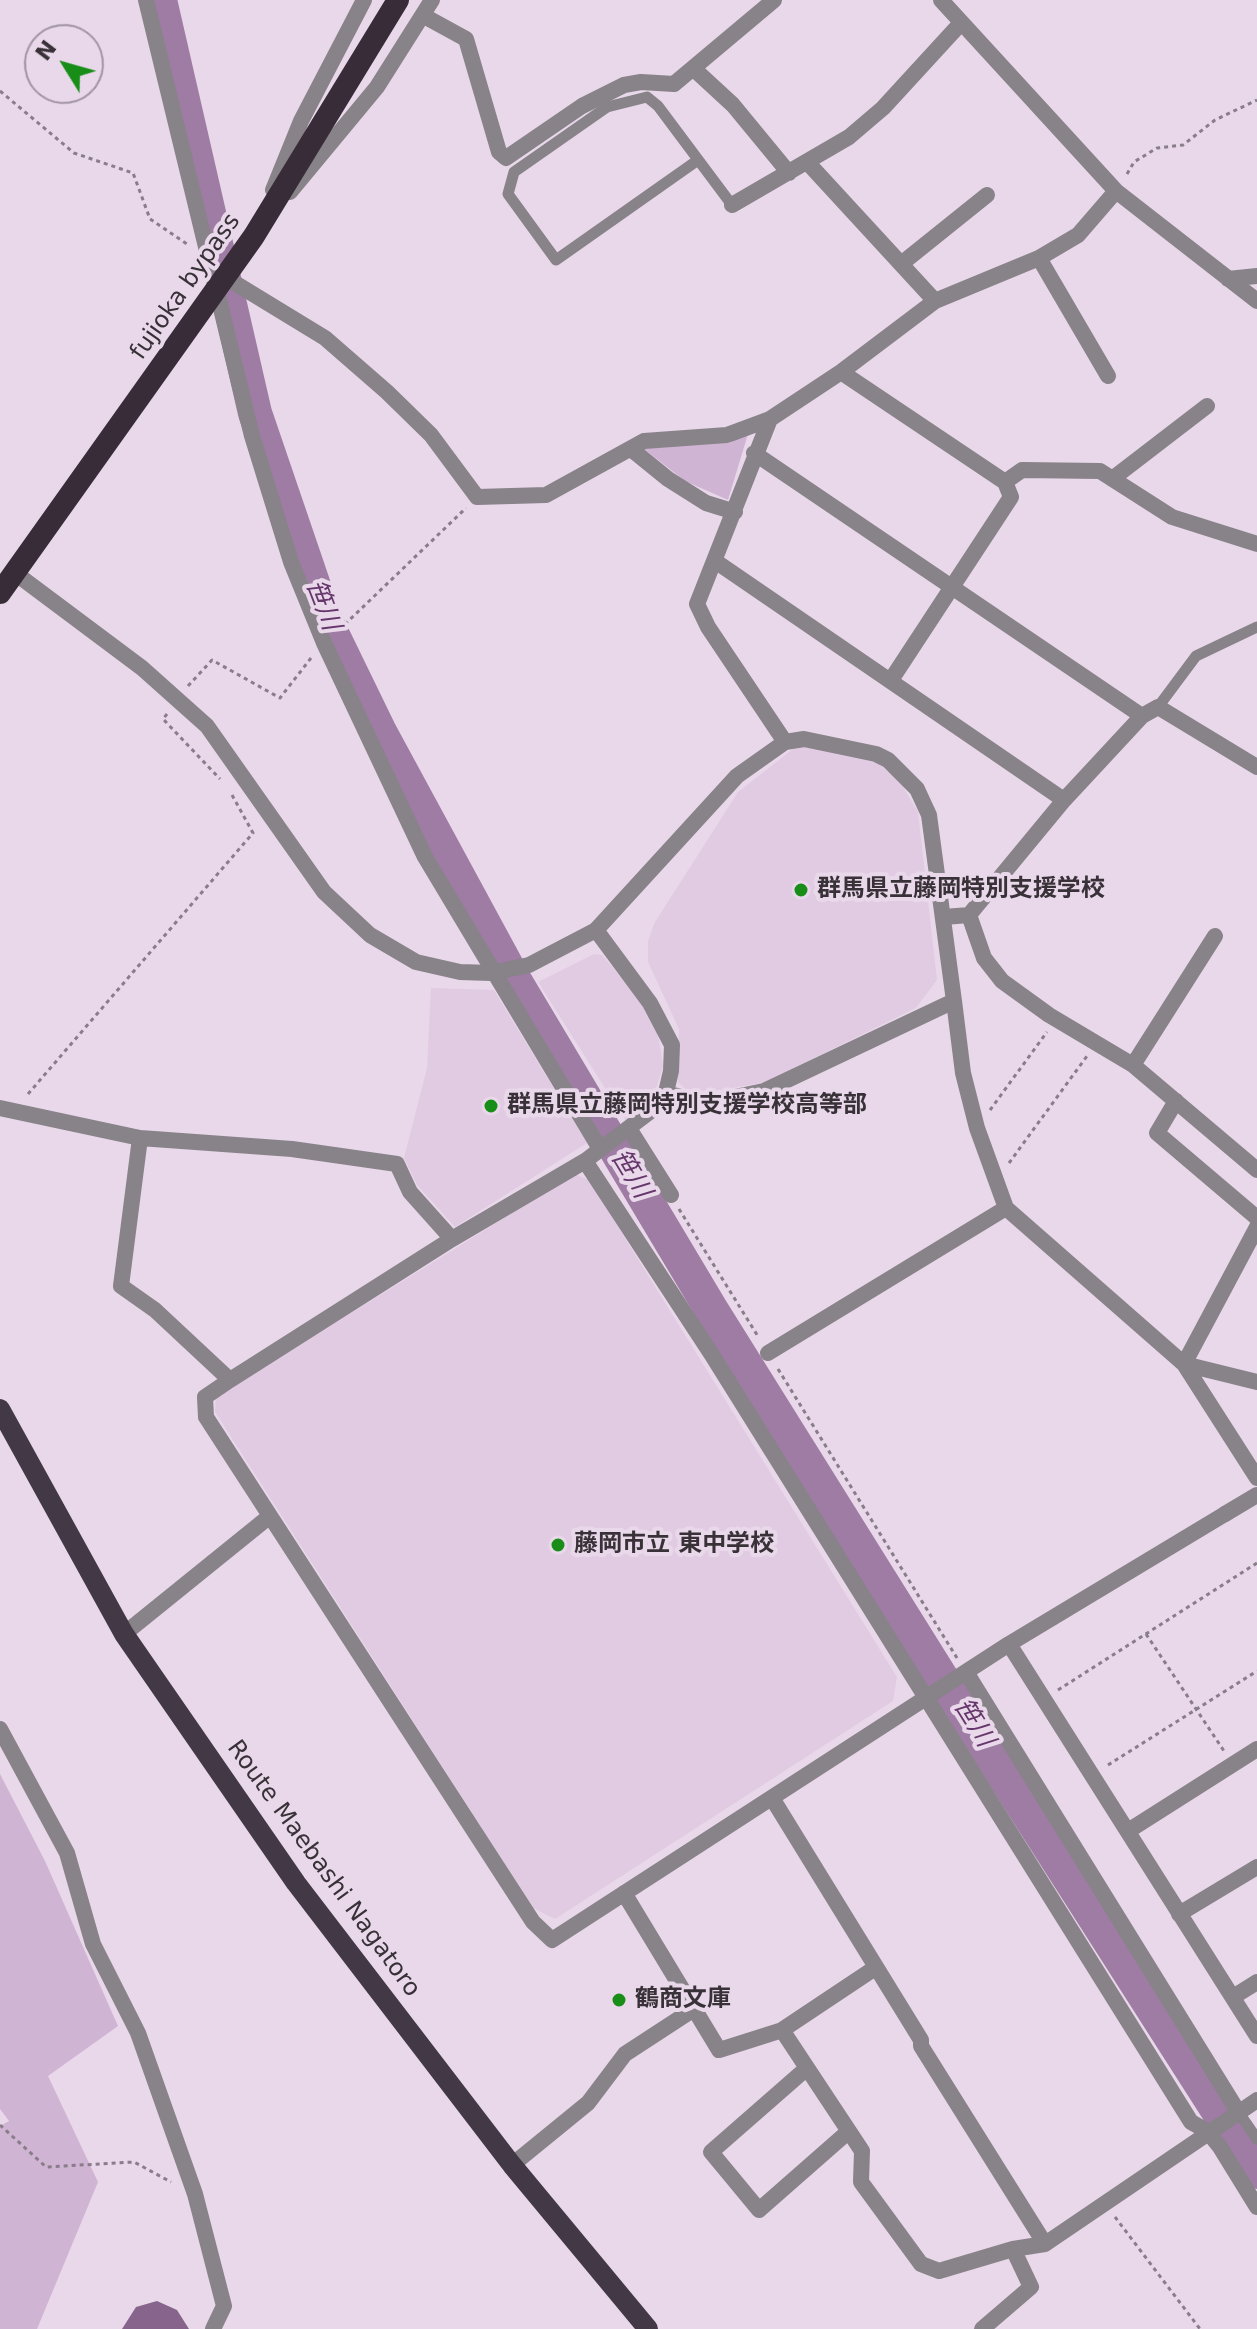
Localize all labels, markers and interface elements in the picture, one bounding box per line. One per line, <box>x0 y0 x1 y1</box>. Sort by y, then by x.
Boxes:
north arrow <box>24 24 104 104</box>
text: N <box>30 36 62 65</box>
street label: fujioka bypass <box>125 208 247 366</box>
water label: 笹川 <box>298 575 346 635</box>
place label: 群馬県立藤岡特別支援学校 <box>817 876 1105 904</box>
marker: 群馬県立藤岡特別支援学校 <box>792 881 810 899</box>
place label: 群馬県立藤岡特別支援学校高等部 <box>507 1092 867 1120</box>
marker: 群馬県立藤岡特別支援学校高等部 <box>482 1097 500 1115</box>
water label: 笹川 <box>603 1144 657 1204</box>
place label: 藤岡市立 東中学校 <box>574 1531 774 1559</box>
marker: 藤岡市立 東中学校 <box>549 1536 567 1554</box>
water label: 笹川 <box>946 1693 1000 1753</box>
street label: Route Maebashi Nagatoro <box>220 1735 426 2003</box>
place label: 鶴商文庫 <box>635 1986 731 2014</box>
marker: 鶴商文庫 <box>610 1991 628 2009</box>

